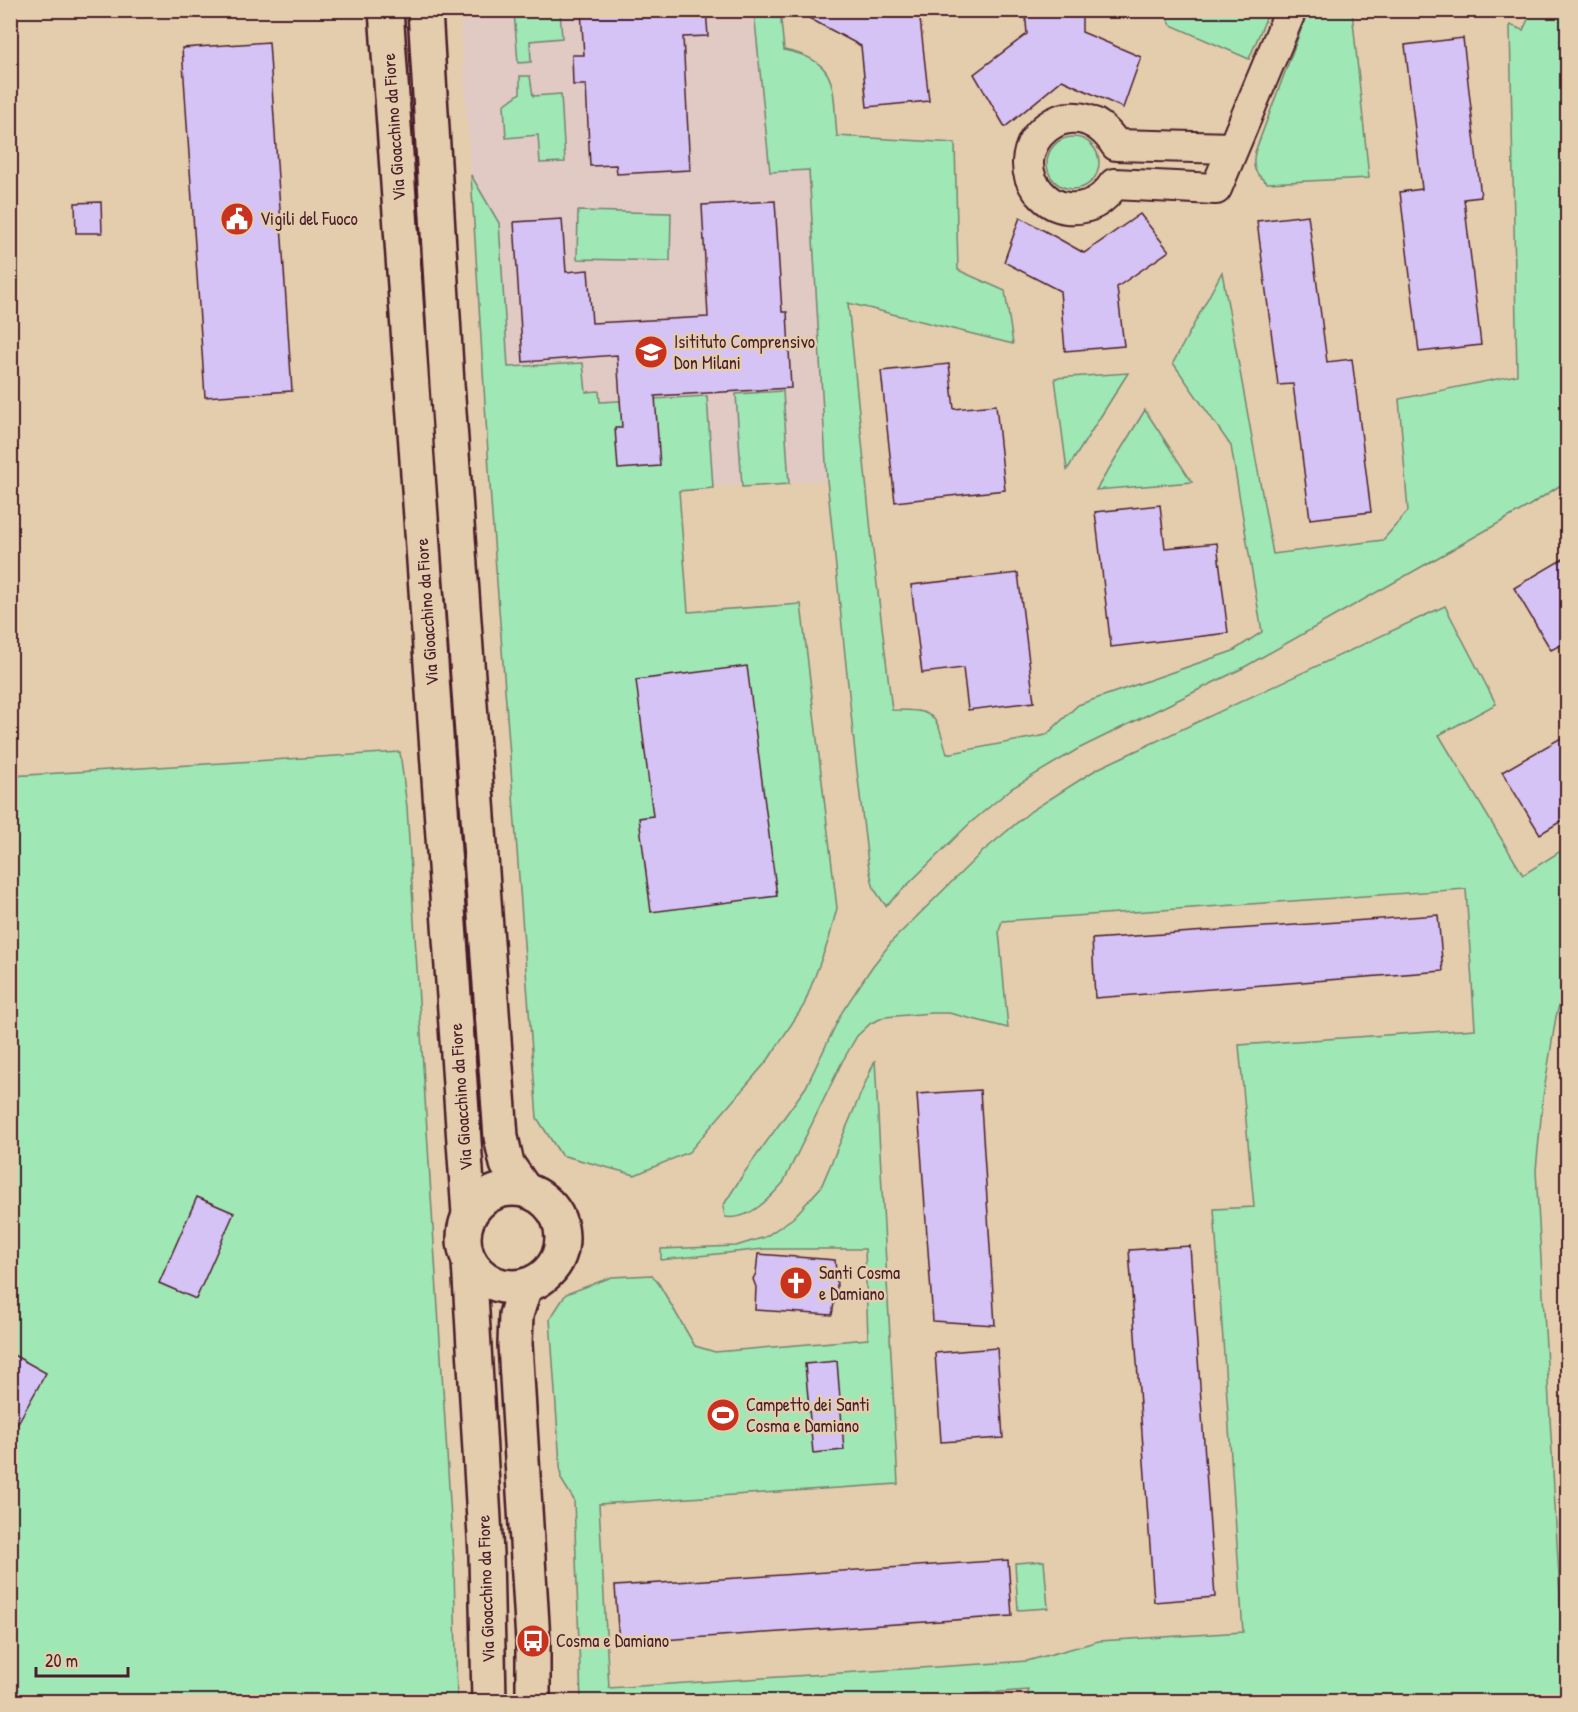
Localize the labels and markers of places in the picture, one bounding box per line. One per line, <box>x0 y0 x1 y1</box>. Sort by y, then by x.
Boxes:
public building icon: Vigili del Fuoco <box>219 201 255 237</box>
place label: Vigili del Fuoco <box>260 206 358 231</box>
place label: Isitituto Comprensivo Don Milani <box>674 329 815 375</box>
school or university icon: Isitituto Comprensivo Don Milani <box>633 334 669 370</box>
place label: Santi Cosma e Damiano <box>819 1260 900 1306</box>
church icon: Santi Cosma e Damiano <box>778 1265 814 1301</box>
place label: Campetto dei Santi Cosma e Damiano <box>746 1392 870 1438</box>
sports icon: Campetto dei Santi Cosma e Damiano <box>705 1397 741 1433</box>
bus stop icon: Cosma e Damiano <box>515 1623 551 1659</box>
place label: Cosma e Damiano <box>556 1628 669 1653</box>

